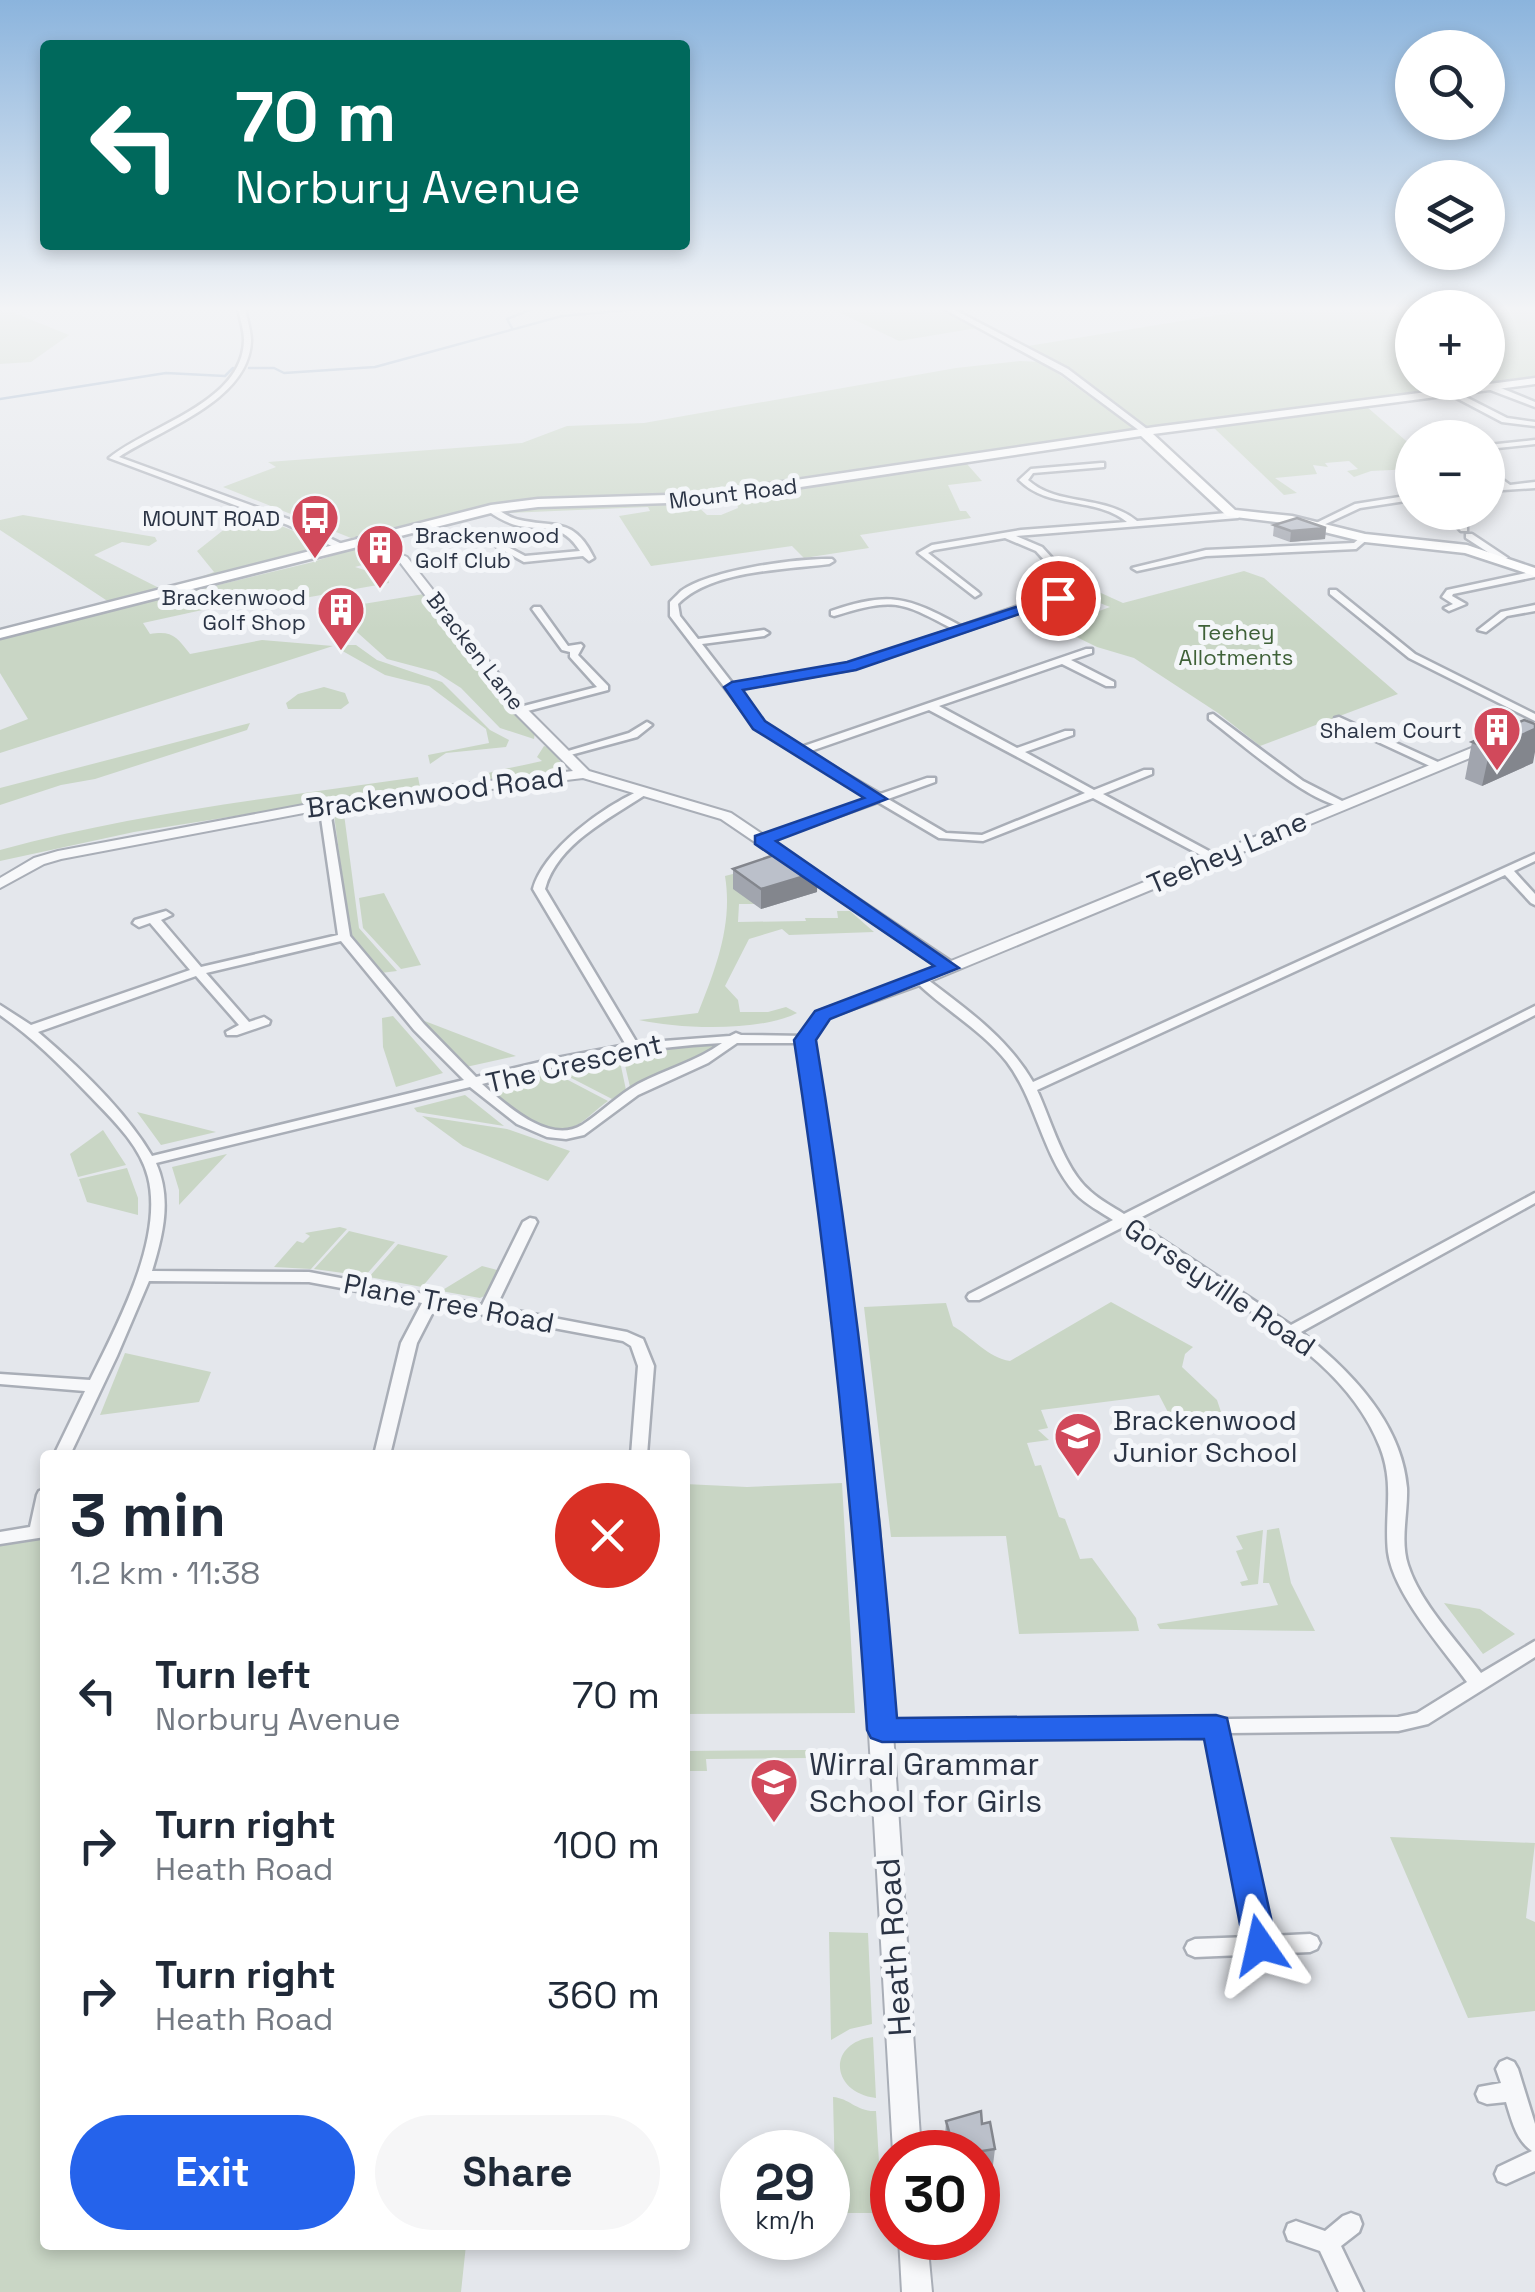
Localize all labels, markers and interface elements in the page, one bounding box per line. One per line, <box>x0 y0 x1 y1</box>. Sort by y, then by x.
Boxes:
map controls <box>1395 30 1505 530</box>
button: search <box>1395 30 1505 140</box>
text: 70 m <box>235 72 396 161</box>
icon: left <box>70 80 200 210</box>
text: Norbury Avenue <box>235 159 581 216</box>
button: layers <box>1395 160 1505 270</box>
button: + <box>1395 290 1505 400</box>
button: − <box>1395 420 1505 530</box>
street label: Mount Road <box>667 471 799 515</box>
bus stop icon: MOUNT ROAD <box>289 492 341 560</box>
place label: MOUNT ROAD <box>142 504 280 532</box>
place label: Brackenwood Golf Club <box>415 521 559 574</box>
building icon: Brackenwood Golf Club <box>354 522 406 590</box>
pin <box>1016 556 1101 641</box>
icon: arrive <box>1031 571 1086 626</box>
place label: Brackenwood Golf Shop <box>162 583 306 636</box>
building icon: Brackenwood Golf Shop <box>315 584 367 652</box>
street label: Bracken Lane <box>421 586 531 716</box>
park label: Teehey Allotments <box>1179 618 1293 671</box>
building icon: Shalem Court <box>1471 704 1523 772</box>
place label: Shalem Court <box>1320 716 1462 744</box>
street label: Brackenwood Road <box>304 758 566 826</box>
street label: Teehey Lane <box>1142 802 1312 902</box>
street label: The Crescent <box>482 1025 666 1101</box>
street label: Gorseyville Road <box>1118 1210 1322 1364</box>
street label: Plane Tree Road <box>341 1265 557 1341</box>
place label: Brackenwood Junior School <box>1113 1402 1298 1470</box>
school or university icon: Brackenwood Junior School <box>1052 1410 1104 1478</box>
text: 3 min <box>70 1477 226 1554</box>
button: close <box>555 1483 660 1588</box>
text: 1.2 km · 11:38 <box>70 1553 260 1593</box>
text: Turn left <box>155 1651 311 1699</box>
icon: left <box>70 1668 125 1723</box>
text: 70 m <box>572 1671 660 1719</box>
text: Norbury Avenue <box>155 1699 401 1739</box>
place label: Wirral Grammar School for Girls <box>809 1744 1042 1821</box>
school or university icon: Wirral Grammar School for Girls <box>748 1756 800 1824</box>
text: Turn right <box>155 1801 336 1849</box>
icon: right <box>70 1818 125 1873</box>
text: 100 m <box>553 1821 660 1869</box>
text: Heath Road <box>155 1849 333 1889</box>
street label: Heath Road <box>868 1857 920 2037</box>
position arrow <box>1208 1893 1312 1997</box>
text: Turn right <box>155 1951 336 1999</box>
icon: right <box>70 1968 125 2023</box>
text: 360 m <box>547 1971 660 2019</box>
text: Heath Road <box>155 1999 333 2039</box>
button: Exit <box>70 2115 355 2230</box>
button: Share <box>375 2115 660 2230</box>
speed limit sign: 30 <box>870 2130 1000 2260</box>
text: 29 <box>755 2151 815 2215</box>
text: km/h <box>755 2204 815 2236</box>

